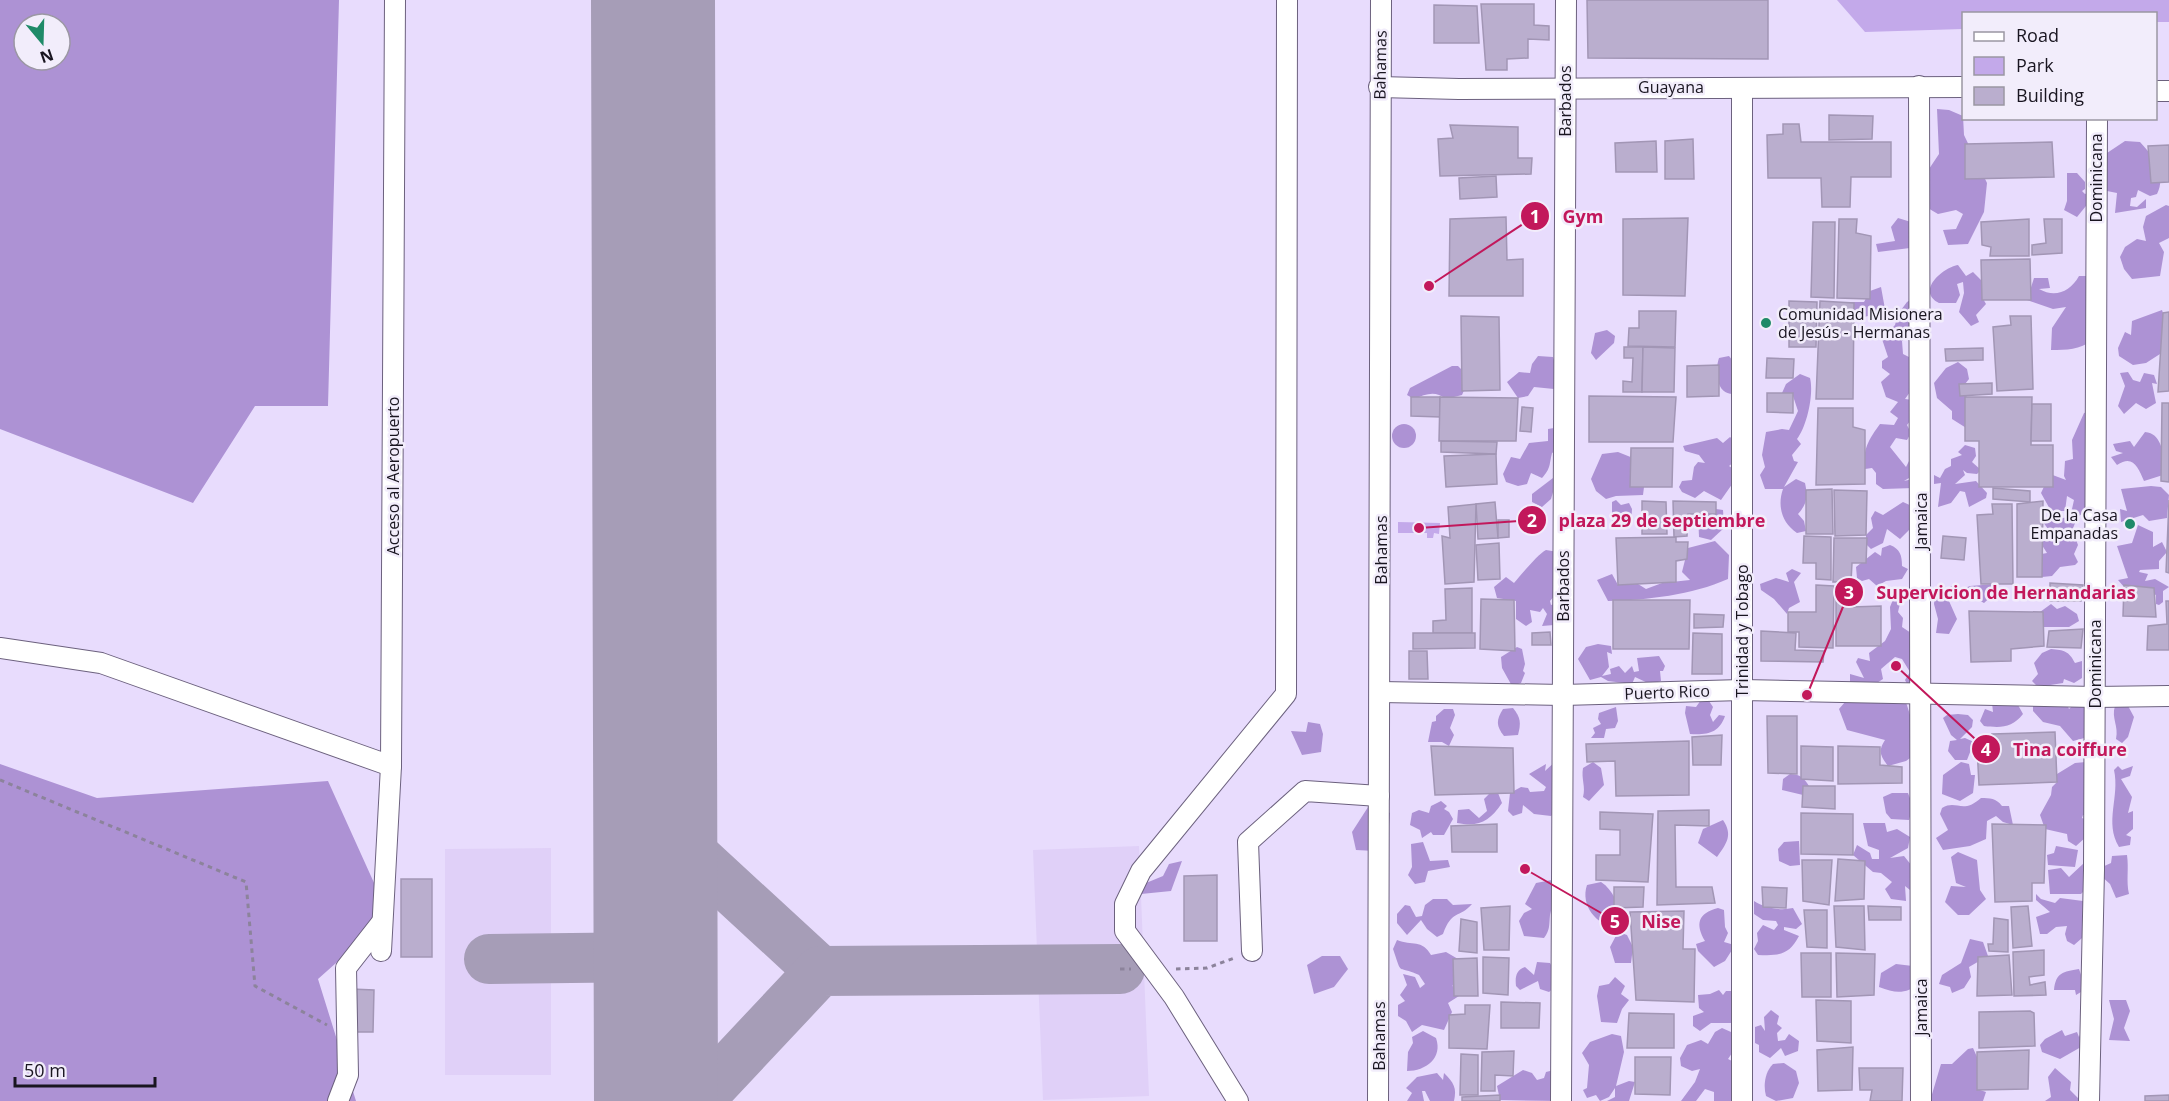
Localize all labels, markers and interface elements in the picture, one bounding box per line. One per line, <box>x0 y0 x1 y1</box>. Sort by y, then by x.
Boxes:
north arrow <box>12 12 72 72</box>
legend <box>1962 12 2157 120</box>
text: Road <box>2016 23 2059 47</box>
street label: Bahamas <box>1368 30 1392 100</box>
text: N <box>37 44 57 69</box>
text: Park <box>2016 53 2054 77</box>
street label: Barbados <box>1554 65 1576 137</box>
street label: Guayana <box>1638 76 1704 98</box>
text: Building <box>2016 83 2084 107</box>
street label: Dominicana <box>2085 133 2107 223</box>
callout: Gym <box>1520 198 1615 234</box>
text: 1 <box>1530 204 1540 228</box>
text: Gym <box>1563 204 1603 228</box>
place label: Comunidad Misionera de Jesús - Hermanas <box>1778 303 1943 343</box>
marker: Comunidad Misionera de Jesús - Hermanas <box>1759 316 1773 330</box>
street label: Acceso al Aeropuerto <box>382 397 404 555</box>
street label: Jamaica <box>1910 492 1932 552</box>
callout: plaza 29 de septiembre <box>1517 502 1778 538</box>
place label: De la Casa Empanadas <box>2031 504 2118 544</box>
text: 2 <box>1527 508 1537 532</box>
text: plaza 29 de septiembre <box>1559 508 1765 532</box>
street label: Bahamas <box>1370 515 1392 585</box>
marker: De la Casa Empanadas <box>2123 517 2137 531</box>
street label: Barbados <box>1552 550 1574 622</box>
street label: Trinidad y Tobago <box>1731 564 1753 698</box>
callout: Supervicion de Hernandarias <box>1834 574 2148 610</box>
text: 3 <box>1844 580 1854 604</box>
text: Supervicion de Hernandarias <box>1876 580 2136 604</box>
street label: Dominicana <box>2084 619 2106 709</box>
street label: Puerto Rico <box>1624 680 1710 704</box>
callout: Tina coiffure <box>1971 731 2139 767</box>
text: 4 <box>1981 737 1991 761</box>
text: Tina coiffure <box>2013 737 2127 761</box>
callout: Nise <box>1600 903 1693 939</box>
text: 5 <box>1610 909 1620 933</box>
text: Nise <box>1641 909 1681 933</box>
street label: Jamaica <box>1910 978 1932 1038</box>
street label: Bahamas <box>1368 1001 1390 1071</box>
scale bar <box>15 1050 154 1088</box>
text: 50 m <box>24 1058 66 1082</box>

